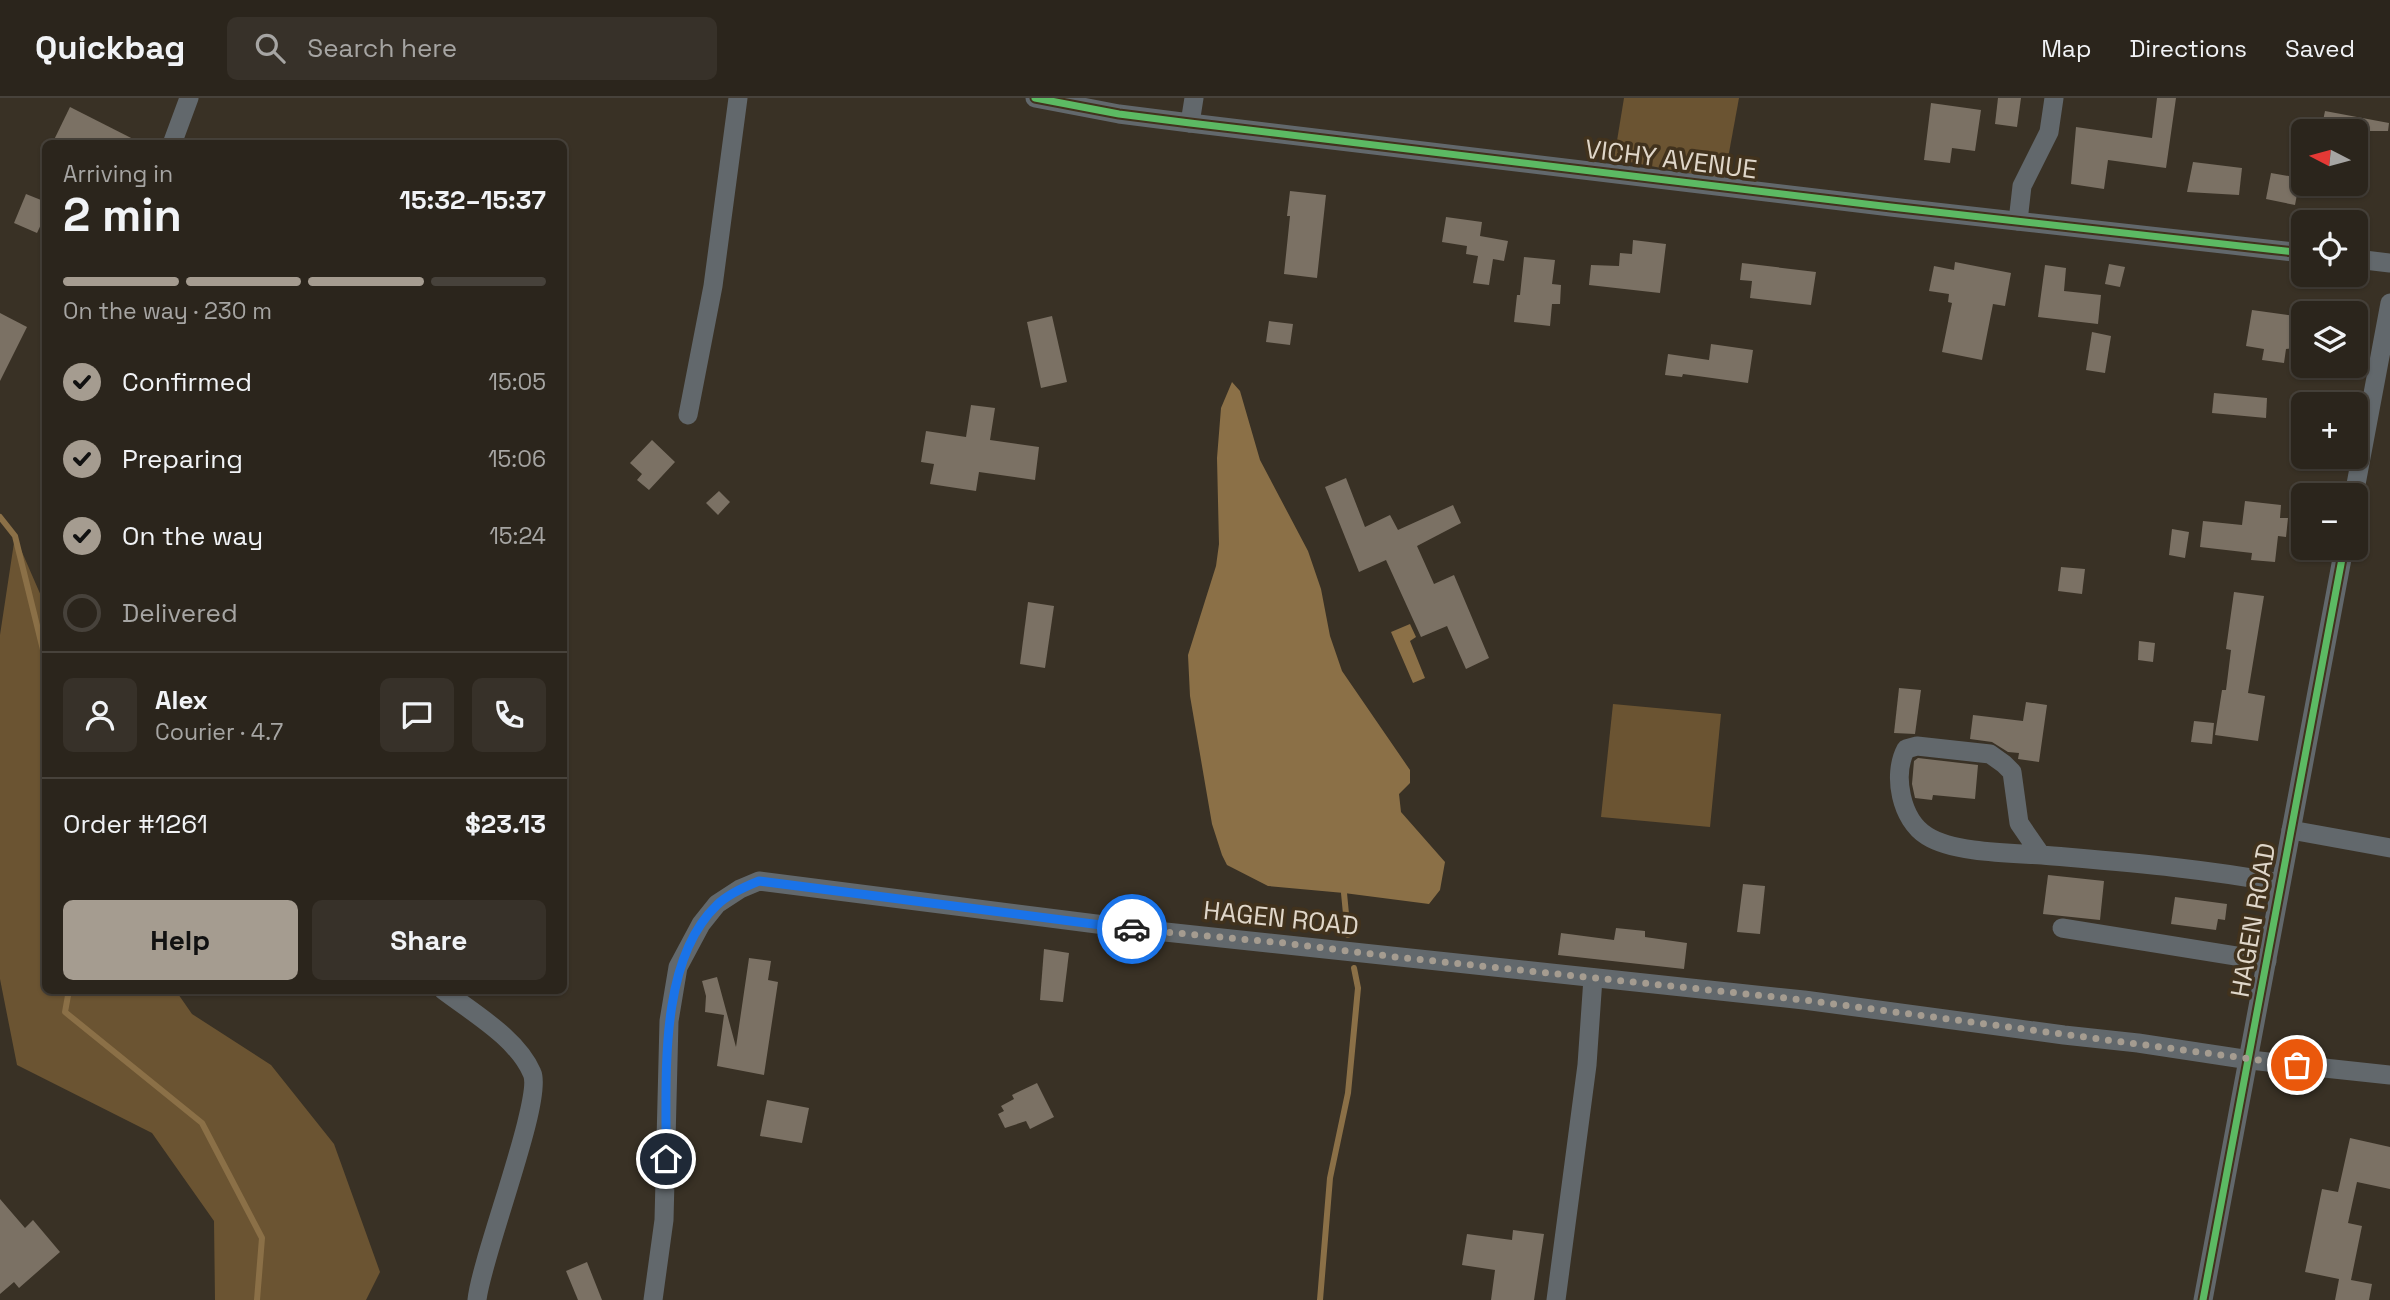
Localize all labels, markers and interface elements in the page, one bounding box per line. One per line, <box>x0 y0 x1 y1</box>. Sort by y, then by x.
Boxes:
search box <box>227 17 717 80</box>
text: Quickbag <box>35 27 185 69</box>
icon: search <box>251 29 289 67</box>
text: Search here <box>307 31 457 65</box>
text: Map <box>2041 33 2091 64</box>
text: Directions <box>2129 33 2247 64</box>
text: Saved <box>2285 33 2355 64</box>
north arrow <box>2291 119 2368 196</box>
map controls <box>2291 119 2368 560</box>
street label: VICHY AVENUE <box>1583 132 1759 186</box>
text: Arriving in <box>63 159 173 189</box>
text: 15:32–15:37 <box>399 183 546 217</box>
text: 2 min <box>63 186 182 244</box>
button: locate <box>2291 210 2368 287</box>
text: On the way · 230 m <box>63 296 272 326</box>
button: layers <box>2291 301 2368 378</box>
icon: check <box>63 363 101 401</box>
text: Confirmed <box>122 365 252 399</box>
text: 15:05 <box>488 367 546 397</box>
button: + <box>2291 392 2368 469</box>
icon: check <box>63 440 101 478</box>
text: Preparing <box>122 442 243 476</box>
text: 15:06 <box>488 444 546 474</box>
button: − <box>2291 483 2368 560</box>
icon: check <box>63 517 101 555</box>
text: On the way <box>122 519 263 553</box>
text: 15:24 <box>489 521 546 551</box>
text: Delivered <box>122 596 238 630</box>
button: person <box>63 678 137 752</box>
button: chat <box>380 678 454 752</box>
button: phone <box>472 678 546 752</box>
text: Alex <box>155 683 208 717</box>
text: Courier · 4.7 <box>155 717 283 747</box>
text: Order #1261 <box>63 807 208 841</box>
text: $23.13 <box>465 807 546 841</box>
street label: HAGEN ROAD <box>2223 840 2283 1000</box>
street label: HAGEN ROAD <box>1202 893 1360 943</box>
courier <box>1097 894 1167 964</box>
button: Help <box>63 900 298 980</box>
button: Share <box>312 900 546 980</box>
icon: car <box>1113 910 1151 948</box>
pin <box>2267 1035 2327 1095</box>
icon: bag <box>2278 1046 2316 1084</box>
pin <box>636 1129 696 1189</box>
icon: home <box>647 1140 685 1178</box>

